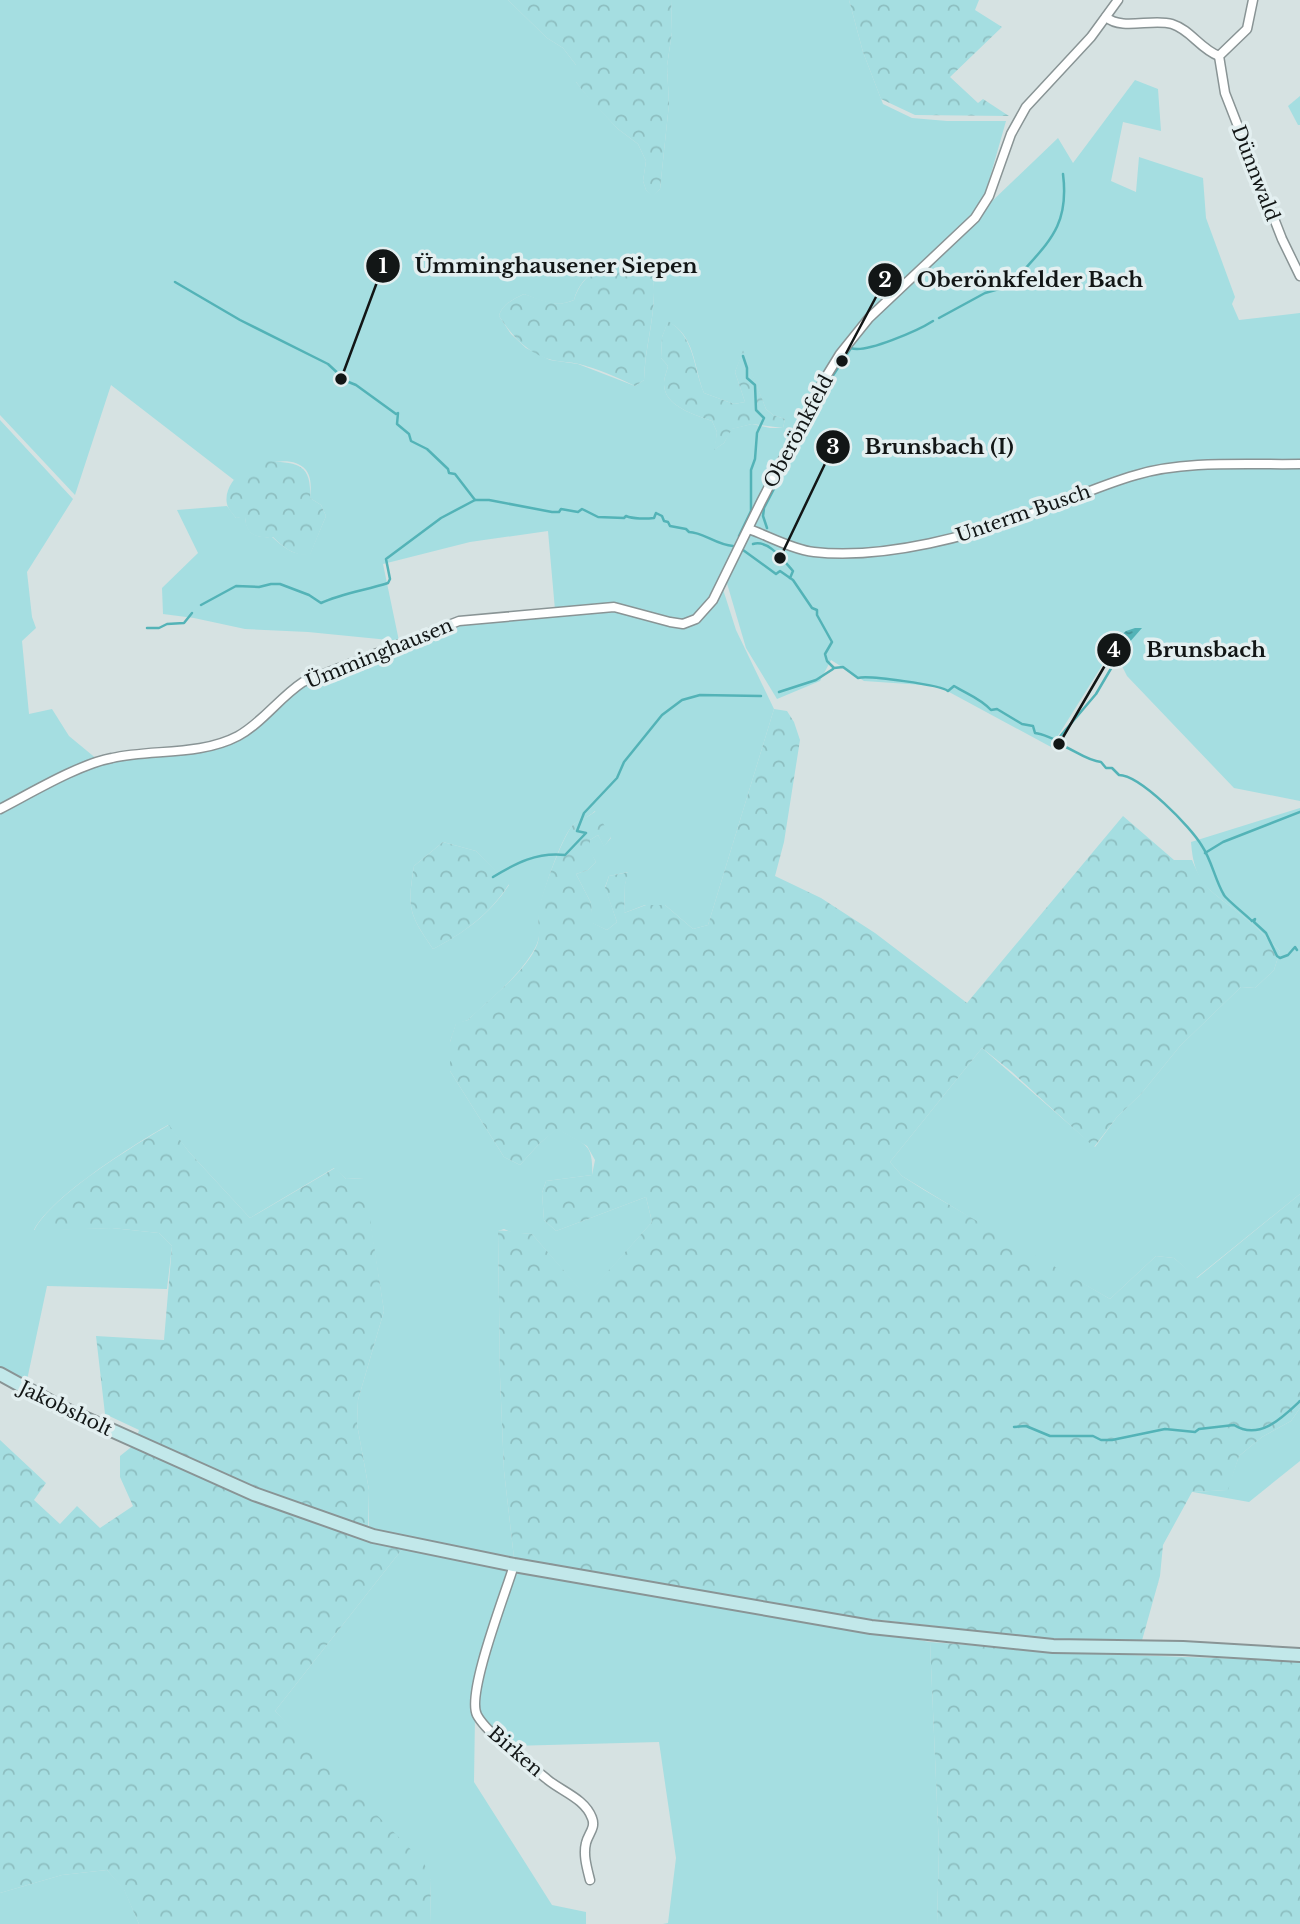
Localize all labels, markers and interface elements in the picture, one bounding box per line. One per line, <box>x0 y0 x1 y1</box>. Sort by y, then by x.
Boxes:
street label: Dünnwald <box>1227 122 1284 225</box>
callout: Ümminghausener Siepen <box>365 245 712 287</box>
text: 1 <box>378 253 388 279</box>
text: Ümminghausener Siepen <box>414 253 698 279</box>
callout: Oberönkfelder Bach <box>868 259 1158 301</box>
text: 2 <box>878 267 892 293</box>
text: Oberönkfelder Bach <box>917 267 1143 293</box>
street label: Oberönkfeld <box>759 371 838 492</box>
callout: Brunsbach (I) <box>816 426 1028 468</box>
text: 3 <box>826 434 840 460</box>
text: Brunsbach (I) <box>864 434 1014 460</box>
street label: Unterm Busch <box>953 480 1094 547</box>
street label: Ümminghausen <box>302 614 456 693</box>
callout: Brunsbach <box>1097 629 1280 671</box>
text: 4 <box>1107 637 1121 663</box>
text: Brunsbach <box>1146 637 1266 663</box>
street label: Jakobsholt <box>13 1375 117 1441</box>
street label: Birken <box>484 1721 548 1781</box>

